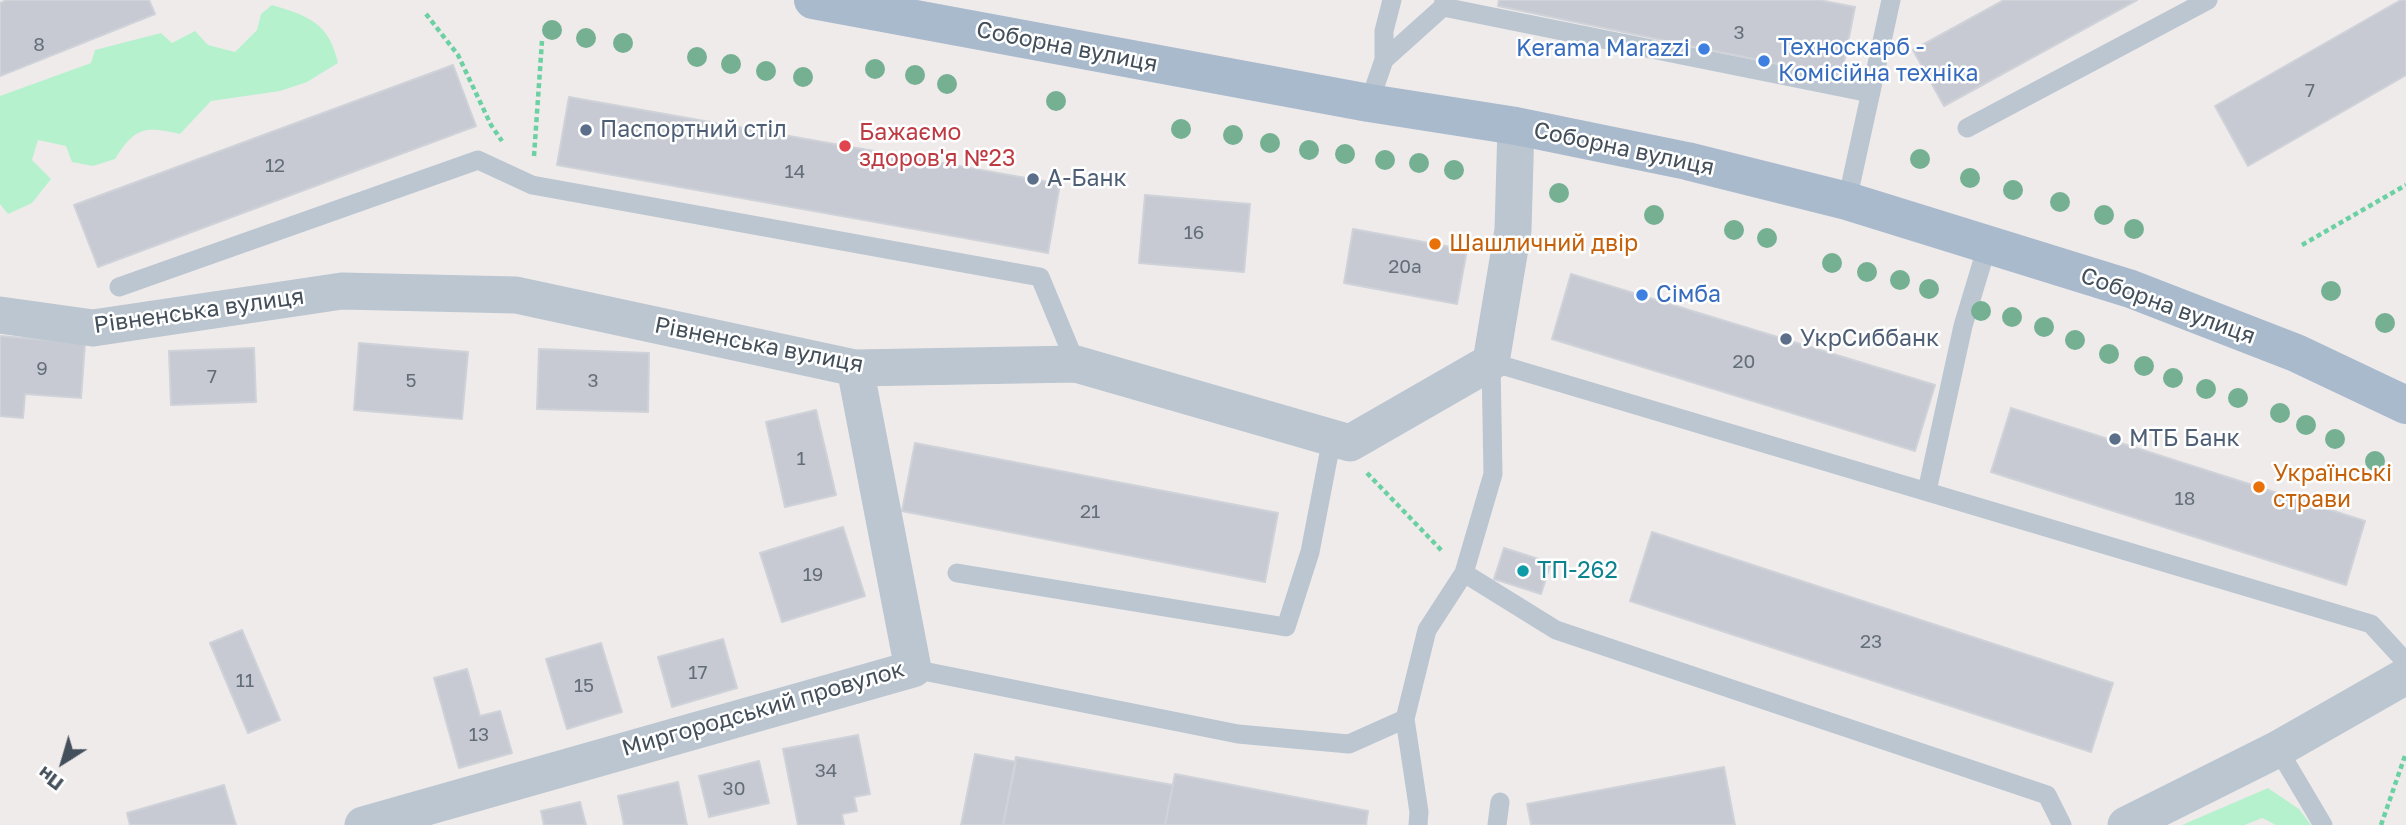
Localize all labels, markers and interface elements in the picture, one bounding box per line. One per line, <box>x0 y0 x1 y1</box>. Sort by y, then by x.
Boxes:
street label: Соборна вулиця <box>974 16 1160 78</box>
house number: 3 <box>1733 22 1745 44</box>
house number: 8 <box>33 34 45 56</box>
place label: Техноскарб - Комісійна техніка <box>1778 34 1978 88</box>
place label: Kerama Marazzi <box>1516 35 1690 63</box>
marker: Kerama Marazzi <box>1696 41 1712 57</box>
marker: Техноскарб - Комісійна техніка <box>1756 53 1772 69</box>
house number: 7 <box>2305 80 2315 102</box>
place label: Паспортний стіл <box>600 116 787 144</box>
street label: Соборна вулиця <box>1531 116 1717 182</box>
place label: Бажаємо здоров'я №23 <box>859 119 1015 173</box>
marker: Паспортний стіл <box>578 122 594 138</box>
marker: Бажаємо здоров'я №23 <box>837 138 853 154</box>
house number: 12 <box>265 155 285 177</box>
house number: 14 <box>785 161 805 183</box>
place label: А-Банк <box>1047 165 1127 193</box>
marker: А-Банк <box>1025 171 1041 187</box>
house number: 16 <box>1184 222 1204 244</box>
place label: Шашличний двір <box>1449 230 1638 258</box>
marker: Шашличний двір <box>1427 236 1443 252</box>
house number: 20а <box>1388 256 1422 278</box>
street label: Соборна вулиця <box>2077 262 2259 350</box>
place label: Сімба <box>1656 281 1721 309</box>
street label: Рівненська вулиця <box>92 283 306 339</box>
marker: Сімба <box>1634 287 1650 303</box>
street label: Рівненська вулиця <box>652 311 866 379</box>
place label: УкрСиббанк <box>1800 325 1939 353</box>
marker: УкрСиббанк <box>1778 331 1794 347</box>
house number: 20 <box>1733 351 1755 373</box>
house number: 9 <box>36 358 48 380</box>
house number: 7 <box>207 366 217 388</box>
house number: 5 <box>405 370 417 392</box>
house number: 3 <box>587 370 599 392</box>
place label: МТБ Банк <box>2129 425 2240 453</box>
marker: МТБ Банк <box>2107 431 2123 447</box>
house number: 1 <box>796 448 806 470</box>
place label: Українські страви <box>2273 460 2392 514</box>
marker: Українські страви <box>2251 479 2267 495</box>
house number: 18 <box>2175 488 2195 510</box>
house number: 21 <box>1080 501 1100 523</box>
place label: ТП-262 <box>1537 557 1618 585</box>
marker: ТП-262 <box>1515 563 1531 579</box>
house number: 19 <box>803 564 823 586</box>
house number: 23 <box>1860 631 1882 653</box>
street label: Миргородський провулок <box>619 655 907 763</box>
house number: 17 <box>688 662 708 684</box>
house number: 11 <box>236 670 254 692</box>
house number: 15 <box>574 675 594 697</box>
house number: 13 <box>469 724 489 746</box>
north arrow <box>28 727 98 797</box>
house number: 34 <box>815 760 837 782</box>
text: Пн <box>33 762 67 796</box>
house number: 30 <box>723 778 745 800</box>

